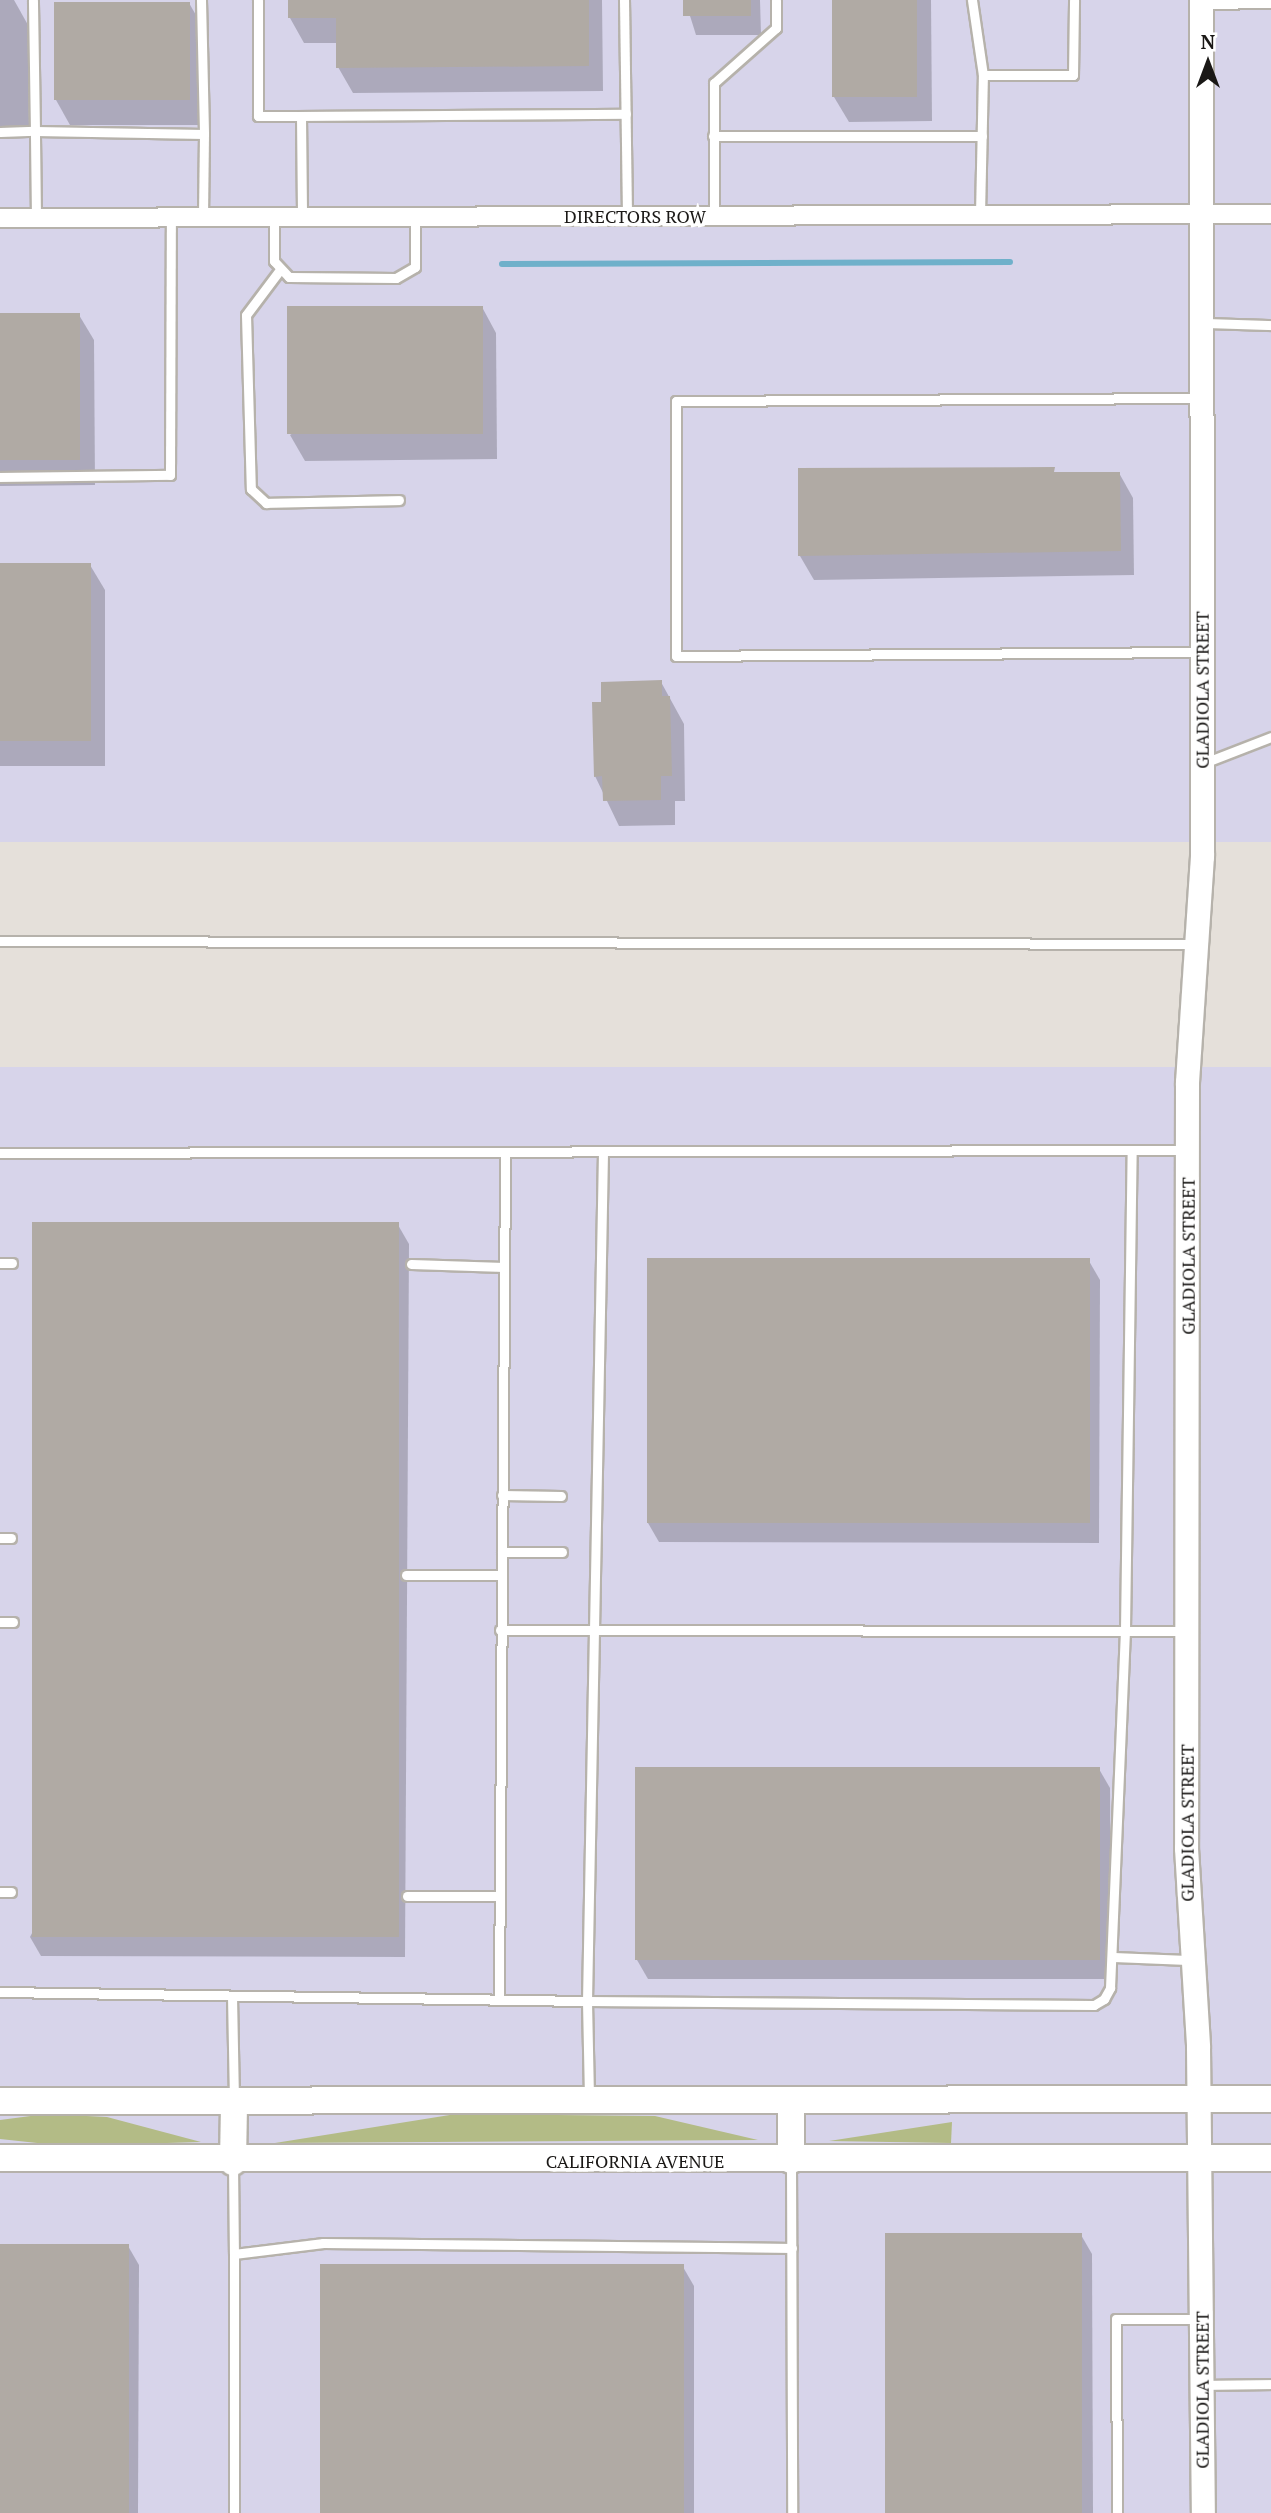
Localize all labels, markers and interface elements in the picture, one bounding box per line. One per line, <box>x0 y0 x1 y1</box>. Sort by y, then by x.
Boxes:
north arrow <box>1173 28 1243 98</box>
text: N <box>1201 29 1215 54</box>
street label: DIRECTORS ROW <box>564 205 706 227</box>
street label: GLADIOLA STREET <box>1191 611 1213 769</box>
street label: GLADIOLA STREET <box>1177 1177 1199 1335</box>
street label: GLADIOLA STREET <box>1176 1744 1198 1902</box>
street label: CALIFORNIA AVENUE <box>545 2150 725 2172</box>
street label: GLADIOLA STREET <box>1191 2311 1213 2469</box>

